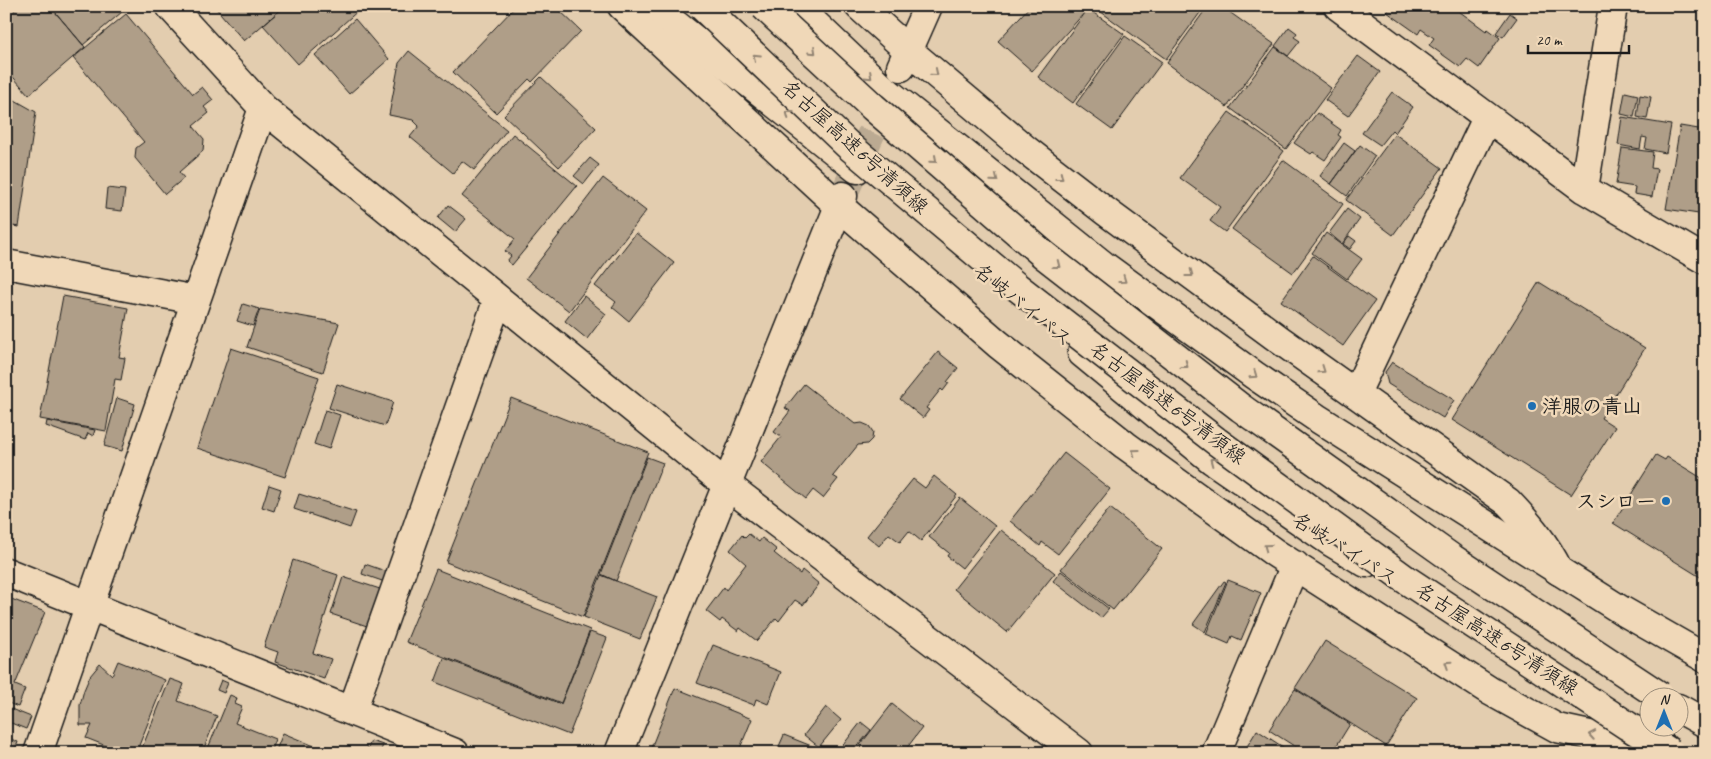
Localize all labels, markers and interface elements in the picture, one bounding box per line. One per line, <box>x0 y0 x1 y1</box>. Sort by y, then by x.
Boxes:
scale bar <box>1528 22 1630 54</box>
text: 20 m <box>1536 31 1563 50</box>
one-way arrow <box>807 45 816 54</box>
one-way arrow <box>752 54 761 63</box>
one-way arrow <box>930 68 939 77</box>
one-way arrow <box>864 70 873 79</box>
street label: 名古屋高速6号清須線 <box>776 74 934 220</box>
one-way arrow <box>786 112 795 120</box>
one-way arrow <box>928 154 937 163</box>
one-way arrow <box>1055 171 1064 180</box>
one-way arrow <box>989 173 998 181</box>
street label: 名岐バイパス <box>969 258 1077 352</box>
one-way arrow <box>1051 260 1060 268</box>
one-way arrow <box>1184 269 1193 277</box>
one-way arrow <box>1117 274 1126 283</box>
street label: 名古屋高速6号清須線 <box>1085 336 1251 470</box>
one-way arrow <box>1180 359 1189 368</box>
one-way arrow <box>1316 364 1326 373</box>
one-way arrow <box>1248 369 1258 378</box>
place label: 洋服の青山 <box>1542 394 1642 419</box>
marker: 洋服の青山 <box>1526 400 1538 412</box>
one-way arrow <box>1131 449 1141 458</box>
one-way arrow <box>1210 458 1219 466</box>
place label: スシロー <box>1576 489 1656 514</box>
marker: スシロー <box>1660 495 1672 507</box>
street label: 名岐バイパス <box>1288 507 1402 591</box>
one-way arrow <box>1263 544 1273 553</box>
street label: 名古屋高速6号清須線 <box>1411 577 1583 701</box>
one-way arrow <box>1444 660 1453 670</box>
north arrow <box>1638 686 1688 736</box>
text: N <box>1660 691 1671 708</box>
one-way arrow <box>1587 731 1596 741</box>

